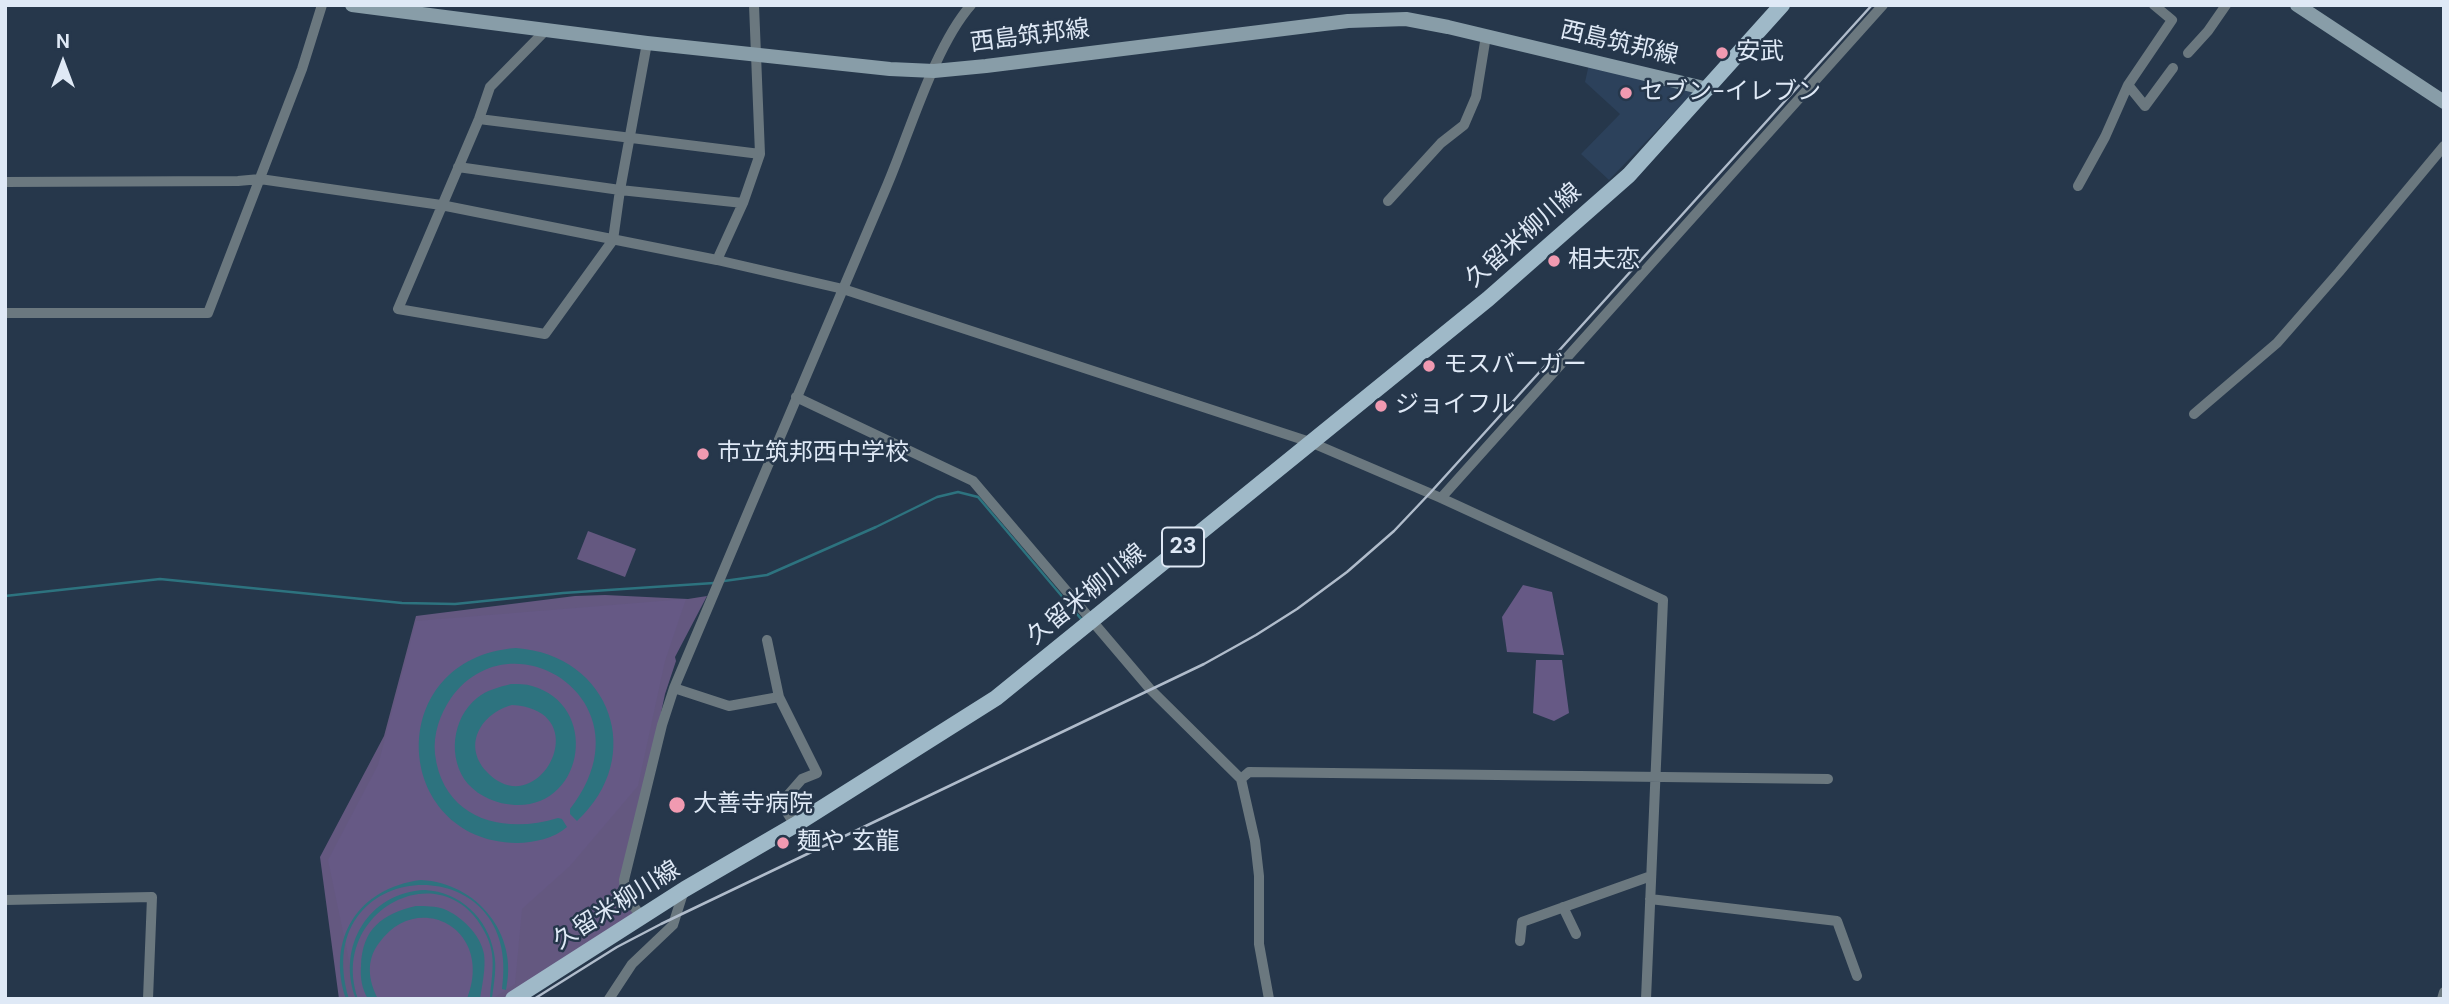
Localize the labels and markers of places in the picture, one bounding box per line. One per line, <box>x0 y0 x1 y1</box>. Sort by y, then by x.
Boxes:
place label: 安武 <box>1736 39 1784 67</box>
marker: 安武 <box>1714 45 1730 61</box>
place label: セブン-イレブン <box>1640 79 1821 107</box>
marker: セブン-イレブン <box>1618 85 1634 101</box>
place label: 相夫恋 <box>1568 247 1640 275</box>
marker: 相夫恋 <box>1546 253 1562 269</box>
place label: モスバーガー <box>1443 352 1587 380</box>
marker: モスバーガー <box>1421 358 1437 374</box>
place label: ジョイフル <box>1395 392 1515 420</box>
marker: ジョイフル <box>1373 398 1389 414</box>
place label: 市立筑邦西中学校 <box>717 440 909 468</box>
marker: 市立筑邦西中学校 <box>695 446 711 462</box>
place label: 大善寺病院 <box>693 791 813 819</box>
marker: 大善寺病院 <box>667 795 687 815</box>
place label: 麺や 玄龍 <box>797 829 899 857</box>
marker: 麺や 玄龍 <box>775 835 791 851</box>

